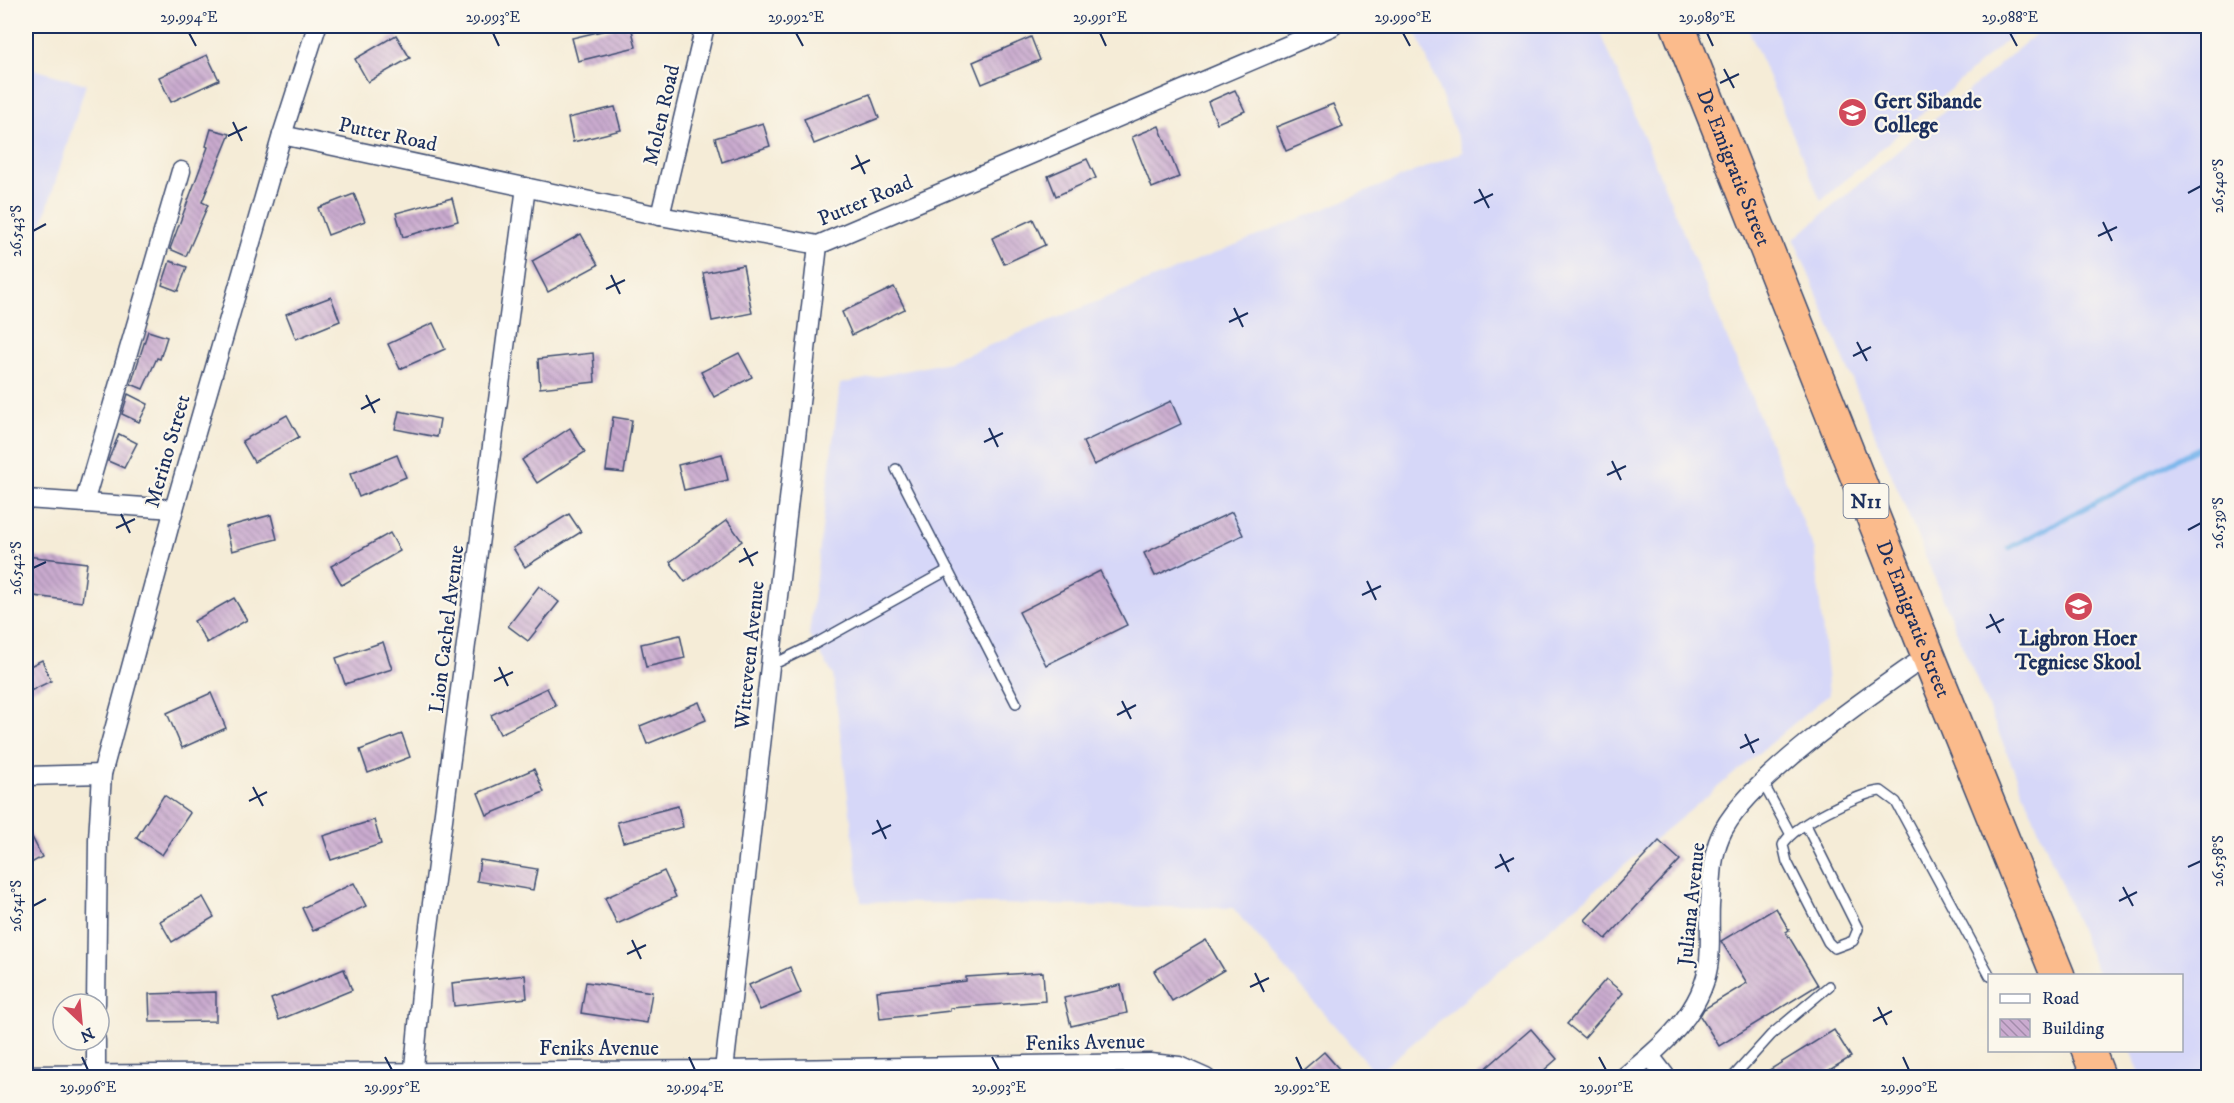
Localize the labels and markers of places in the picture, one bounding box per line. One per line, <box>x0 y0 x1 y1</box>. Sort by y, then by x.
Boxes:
place label: Gert Sibande College <box>1874 89 1982 139</box>
school or university icon: Gert Sibande College <box>1837 97 1869 129</box>
school or university icon: Ligbron Hoer Tegniese Skool <box>2062 591 2094 623</box>
place label: Ligbron Hoer Tegniese Skool <box>2014 626 2142 676</box>

